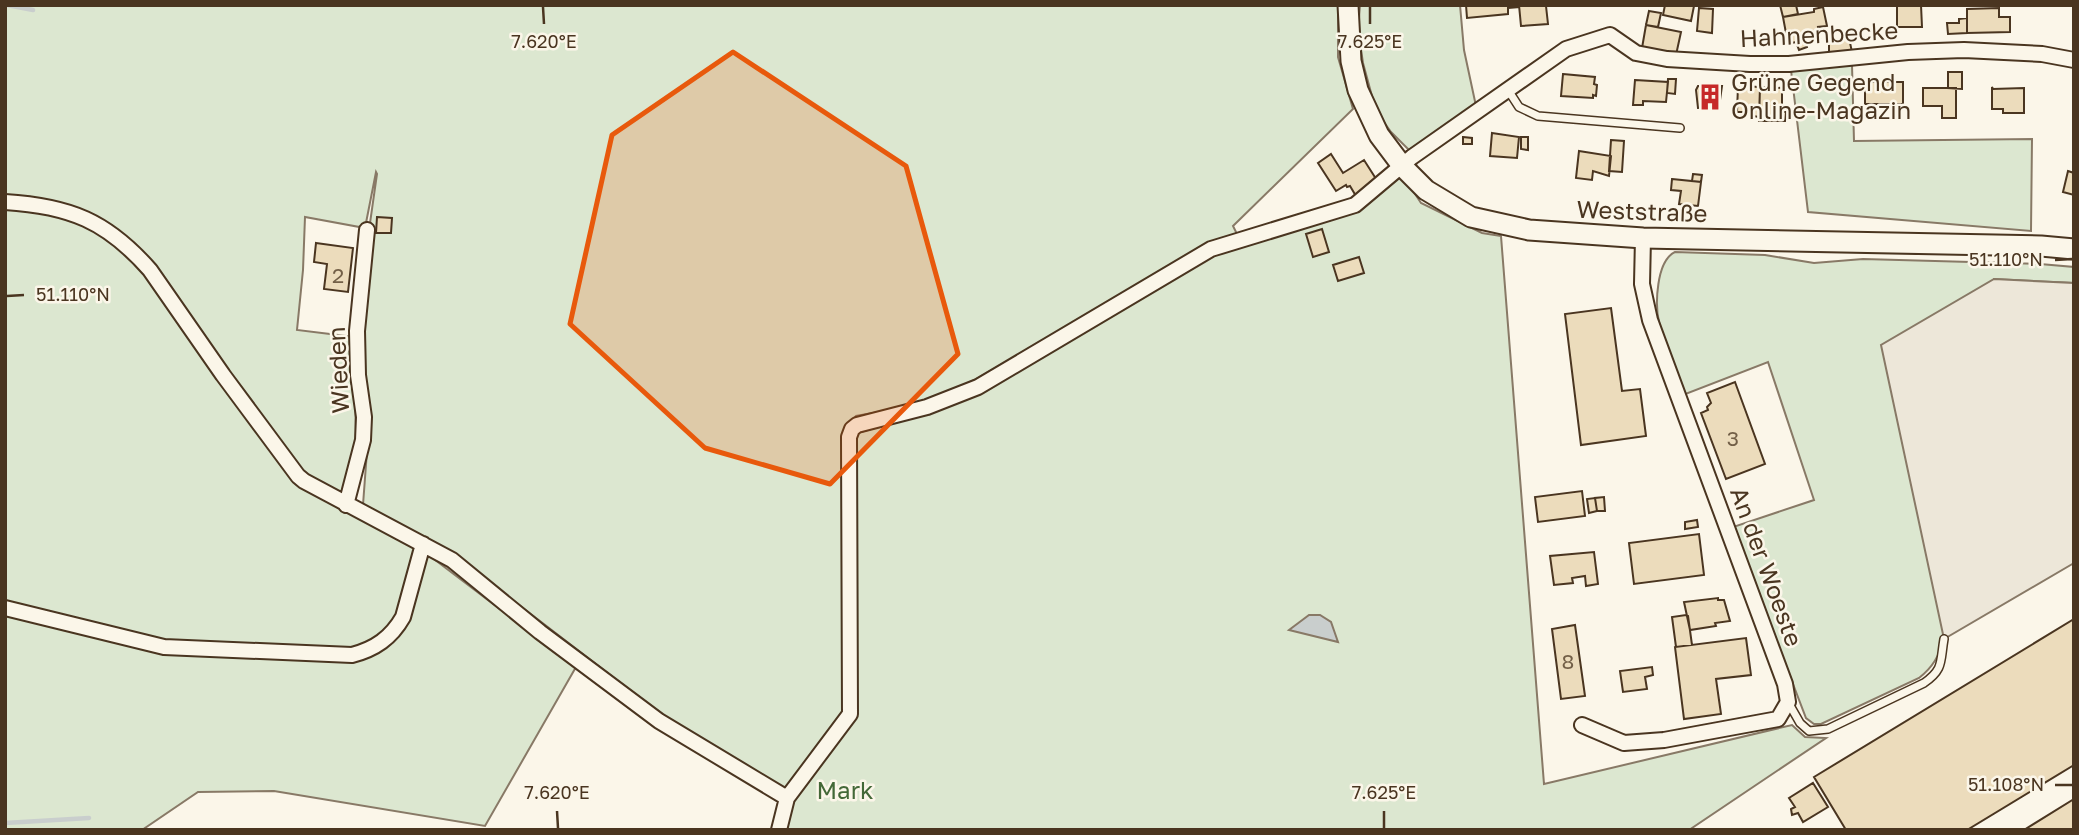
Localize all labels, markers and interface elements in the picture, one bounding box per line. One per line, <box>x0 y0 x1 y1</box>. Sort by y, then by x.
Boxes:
street label: Hahnenbecke <box>1739 15 1899 52</box>
text: 7.620°E <box>511 30 577 52</box>
text: 7.625°E <box>1338 30 1402 52</box>
place label: Grüne Gegend Online-Magazin <box>1731 67 1911 124</box>
building icon: Grüne Gegend Online-Magazin <box>1695 82 1725 112</box>
street label: Weststraße <box>1576 194 1708 227</box>
text: 51.110°N <box>1969 248 2043 270</box>
house number: 2 <box>332 262 344 288</box>
text: 51.110°N <box>36 283 110 305</box>
street label: Wieden <box>321 326 354 414</box>
house number: 3 <box>1727 425 1739 451</box>
street label: An der Woeste <box>1725 483 1810 650</box>
house number: 8 <box>1562 648 1574 674</box>
text: 51.108°N <box>1968 773 2044 795</box>
park label: Mark <box>816 775 874 804</box>
text: 7.620°E <box>524 781 590 803</box>
text: 7.625°E <box>1352 781 1416 803</box>

